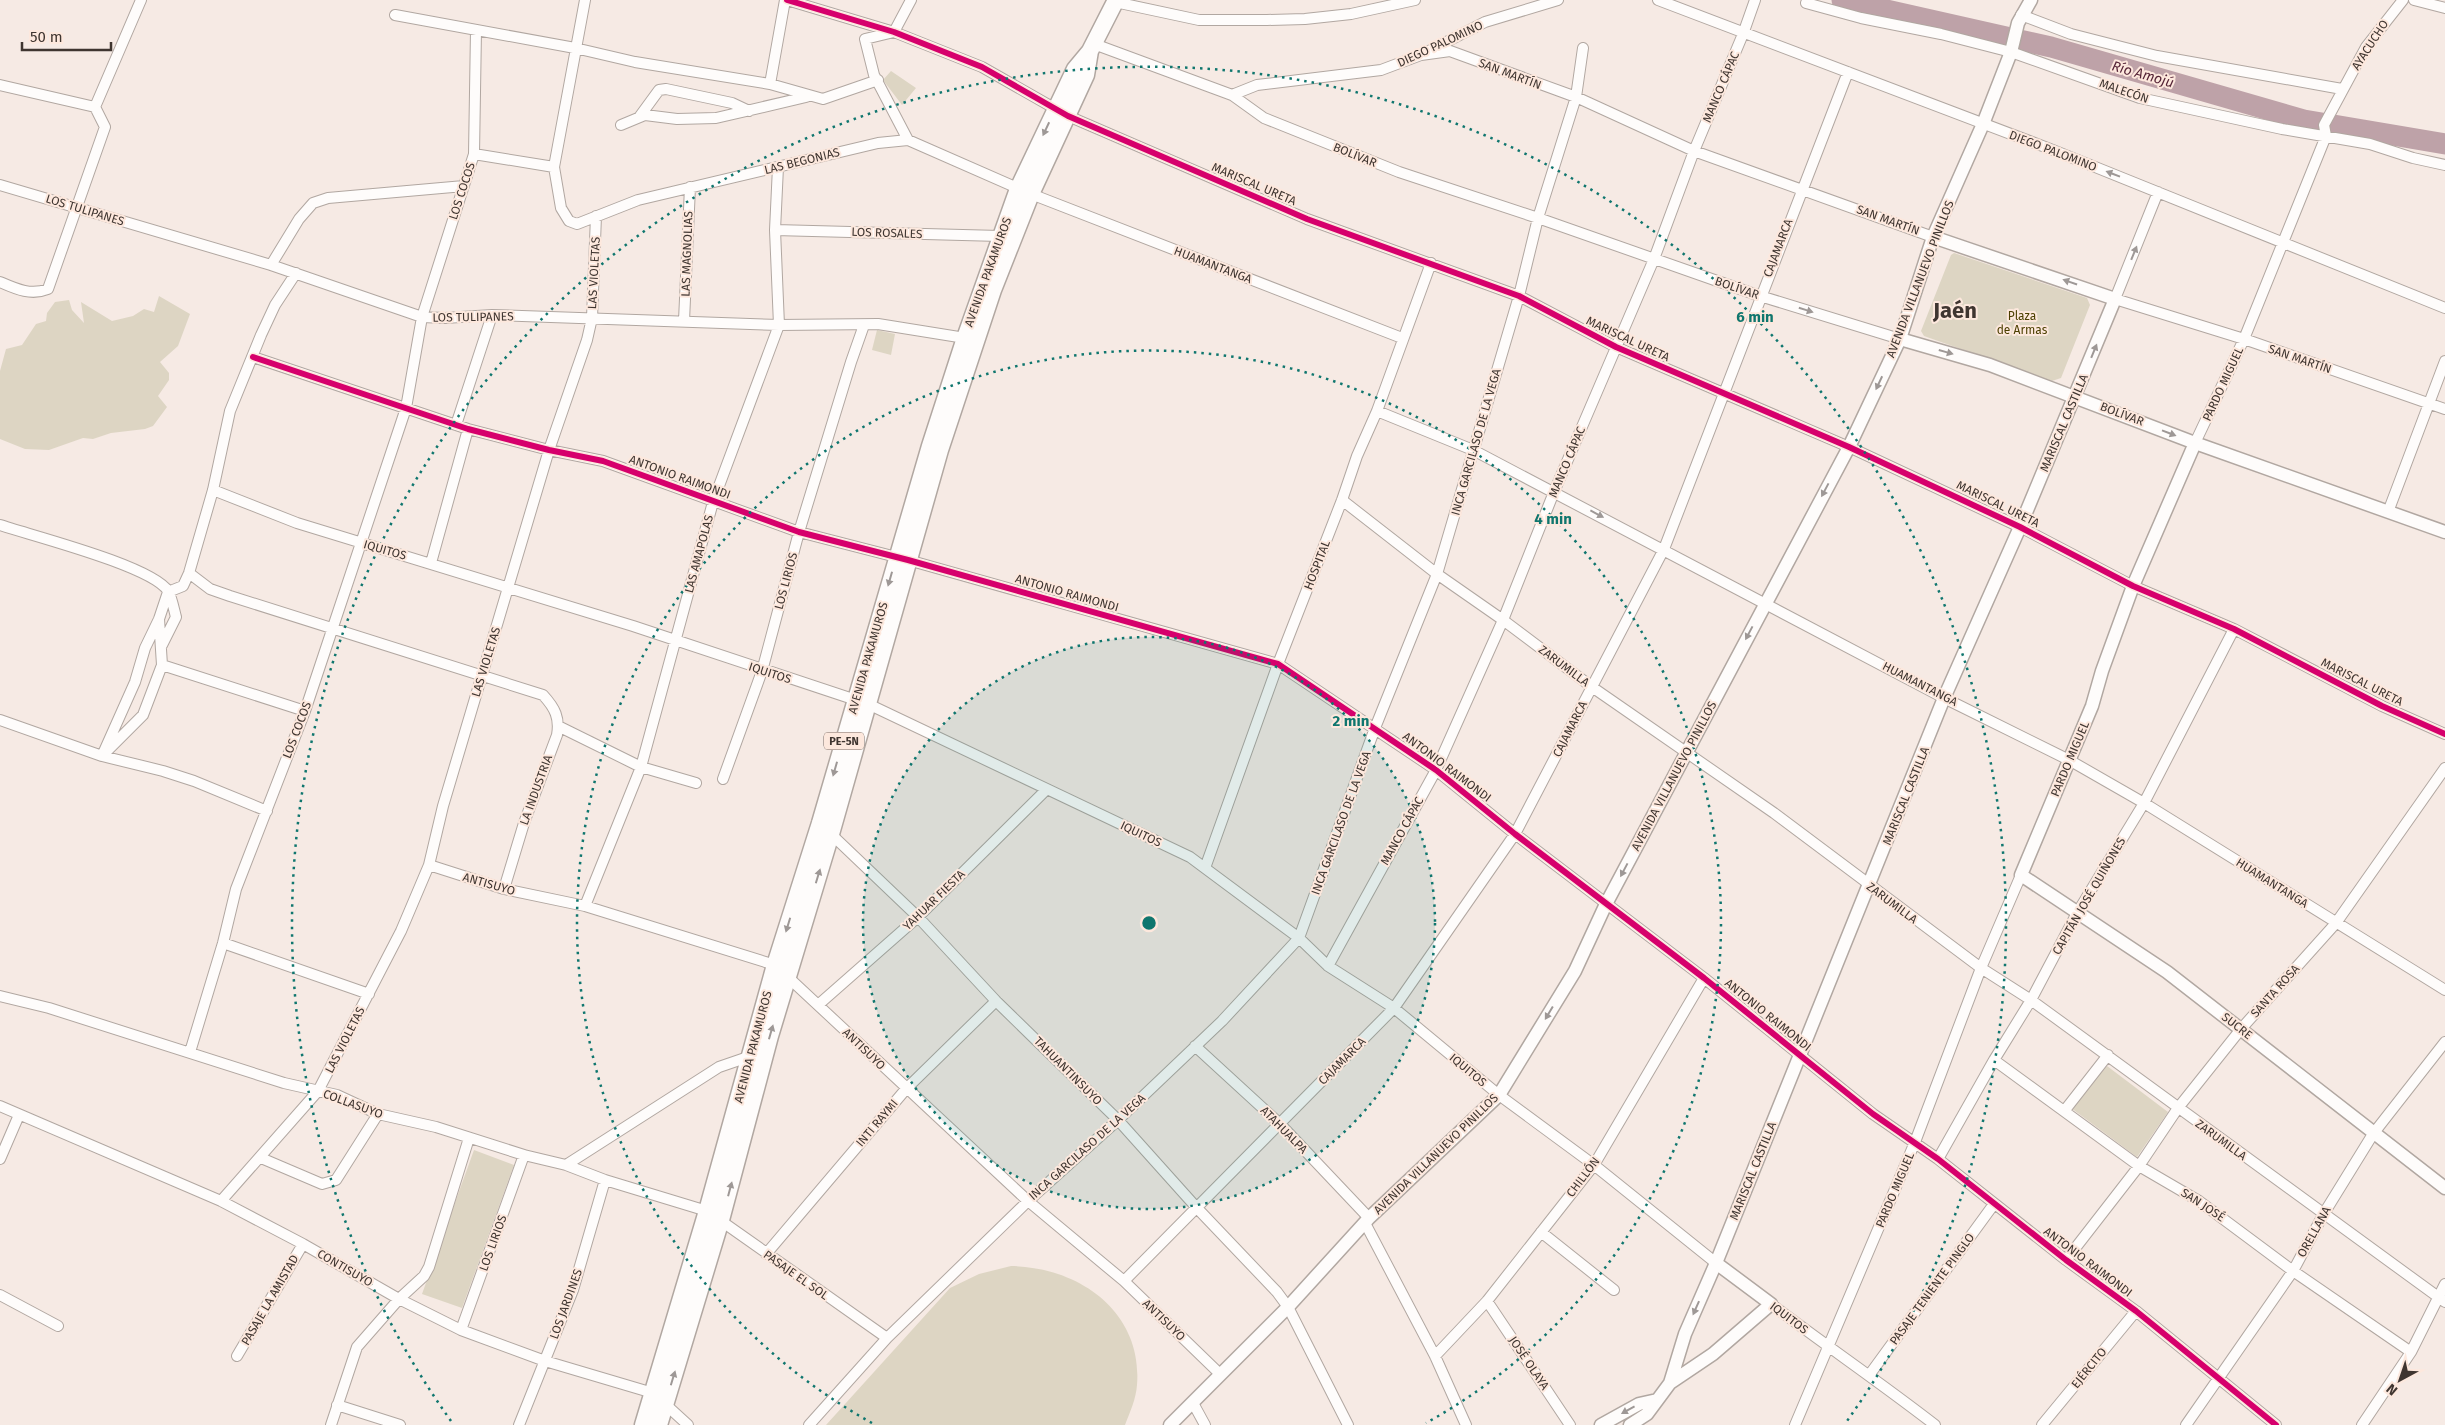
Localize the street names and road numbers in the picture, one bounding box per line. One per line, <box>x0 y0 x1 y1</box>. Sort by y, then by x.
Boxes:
street label: AYACUCHO <box>2349 17 2391 73</box>
street label: DIEGO PALOMINO <box>1395 18 1485 70</box>
street label: MANCO CÁPAC <box>1699 49 1742 125</box>
street label: SAN MARTÍN <box>1477 55 1544 92</box>
street label: MALECÓN <box>2097 75 2151 106</box>
street label: DIEGO PALOMINO <box>2007 128 2099 174</box>
street label: BOLÍVAR <box>1331 139 1379 170</box>
street label: LAS BEGONIAS <box>763 145 842 177</box>
street label: LOS COCOS <box>446 160 478 221</box>
street label: MARISCAL URETA <box>1210 160 1298 208</box>
street label: LOS TULIPANES <box>44 191 126 229</box>
street label: AVENIDA VILLANUEVO PINILLOS <box>1883 198 1957 360</box>
street label: SAN MARTÍN <box>1855 201 1922 238</box>
street label: LAS MAGNOLIAS <box>679 210 696 297</box>
street label: AVENIDA PAKAMUROS <box>962 215 1014 329</box>
street label: CAJAMARCA <box>1761 217 1796 279</box>
street label: LOS ROSALES <box>851 225 923 241</box>
street label: LAS VIOLETAS <box>585 236 603 310</box>
street label: HUAMANTANGA <box>1172 244 1254 286</box>
street label: BOLÍVAR <box>1713 273 1761 302</box>
street label: LOS TULIPANES <box>432 309 514 325</box>
street label: MARISCAL URETA <box>1584 314 1672 364</box>
street label: SAN MARTÍN <box>2267 341 2334 376</box>
street label: PARDO MIGUEL <box>2200 345 2246 423</box>
street label: INCA GARCILASO DE LA VEGA <box>1448 367 1504 517</box>
street label: MARISCAL CASTILLA <box>2037 372 2091 474</box>
street label: BOLÍVAR <box>2098 398 2146 429</box>
street label: MANCO CÁPAC <box>1545 424 1588 500</box>
street label: ANTONIO RAIMONDI <box>627 452 733 502</box>
street label: MARISCAL URETA <box>1954 478 2042 530</box>
street label: LAS AMAPOLAS <box>682 513 716 595</box>
street label: IQUITOS <box>362 537 408 563</box>
street label: HOSPITAL <box>1301 538 1333 592</box>
street label: LOS LIRIOS <box>772 550 800 611</box>
street label: ANTONIO RAIMONDI <box>1014 572 1120 614</box>
street label: AVENIDA PAKAMUROS <box>845 600 891 715</box>
street label: LAS VIOLETAS <box>469 625 503 699</box>
street label: ZARUMILLA <box>1536 642 1592 690</box>
street label: MARISCAL URETA <box>2319 655 2406 709</box>
street label: HUAMANTANGA <box>1880 659 1960 709</box>
street label: IQUITOS <box>747 660 793 687</box>
street label: CAJAMARCA <box>1550 698 1590 759</box>
street label: AVENIDA VILLANUEVO PINILLOS <box>1629 698 1720 853</box>
street label: LOS COCOS <box>280 699 314 760</box>
street label: PARDO MIGUEL <box>2048 719 2092 799</box>
street label: ANTONIO RAIMONDI <box>1400 729 1494 805</box>
road number: PE-5N <box>824 732 864 749</box>
street label: MARISCAL CASTILLA <box>1880 745 1932 847</box>
street label: INCA GARCILASO DE LA VEGA <box>1308 749 1374 897</box>
street label: LA INDUSTRIA <box>517 753 555 827</box>
street label: MANCO CÁPAC <box>1377 794 1427 867</box>
street label: IQUITOS <box>1118 818 1164 850</box>
street label: CAPITÁN JOSÉ QUIÑONES <box>2049 834 2129 957</box>
street label: HUAMANTANGA <box>2233 855 2311 911</box>
street label: YAHUAR FIESTA <box>900 867 968 933</box>
street label: ANTISUYO <box>461 870 517 898</box>
street label: ZARUMILLA <box>1864 879 1920 927</box>
street label: SANTA ROSA <box>2248 962 2302 1020</box>
street label: ANTONIO RAIMONDI <box>1722 976 1814 1054</box>
street label: AVENIDA PAKAMUROS <box>731 989 775 1105</box>
street label: LAS VIOLETAS <box>322 1004 368 1075</box>
street label: SUCRE <box>2219 1010 2255 1042</box>
street label: ANTISUYO <box>840 1025 888 1073</box>
street label: TAHUANTINSUYO <box>1031 1034 1105 1108</box>
street label: CAJAMARCA <box>1315 1034 1369 1088</box>
street label: IQUITOS <box>1447 1051 1490 1090</box>
street label: COLLASUYO <box>321 1087 385 1121</box>
street label: INCA GARCILASO DE LA VEGA <box>1026 1091 1148 1203</box>
street label: AVENIDA VILLANUEVO PINILLOS <box>1371 1091 1501 1217</box>
street label: INTI RAYMI <box>853 1096 901 1150</box>
street label: ATAHUALPA <box>1258 1104 1311 1157</box>
street label: ZARUMILLA <box>2193 1117 2249 1163</box>
street label: MARISCAL CASTILLA <box>1727 1120 1779 1222</box>
street label: PARDO MIGUEL <box>1873 1150 1917 1230</box>
street label: CHILLÓN <box>1563 1154 1603 1200</box>
street label: SAN JOSÉ <box>2178 1185 2228 1224</box>
street label: ORELLANA <box>2294 1204 2334 1260</box>
street label: LOS LIRIOS <box>476 1213 510 1273</box>
street label: ANTONIO RAIMONDI <box>2041 1224 2135 1300</box>
street label: PASAJE TENIENTE PINGLO <box>1887 1230 1977 1348</box>
street label: CONTISUYO <box>315 1247 375 1289</box>
street label: PASAJE EL SOL <box>761 1247 831 1303</box>
street label: PASAJE LA AMISTAD <box>238 1252 302 1348</box>
street label: LOS JARDINES <box>547 1267 585 1341</box>
street label: ANTISUYO <box>1140 1296 1188 1344</box>
street label: IQUITOS <box>1767 1299 1811 1337</box>
street label: JOSÉ OLAYA <box>1506 1333 1553 1393</box>
street label: EJÉRCITO <box>2068 1344 2110 1391</box>

